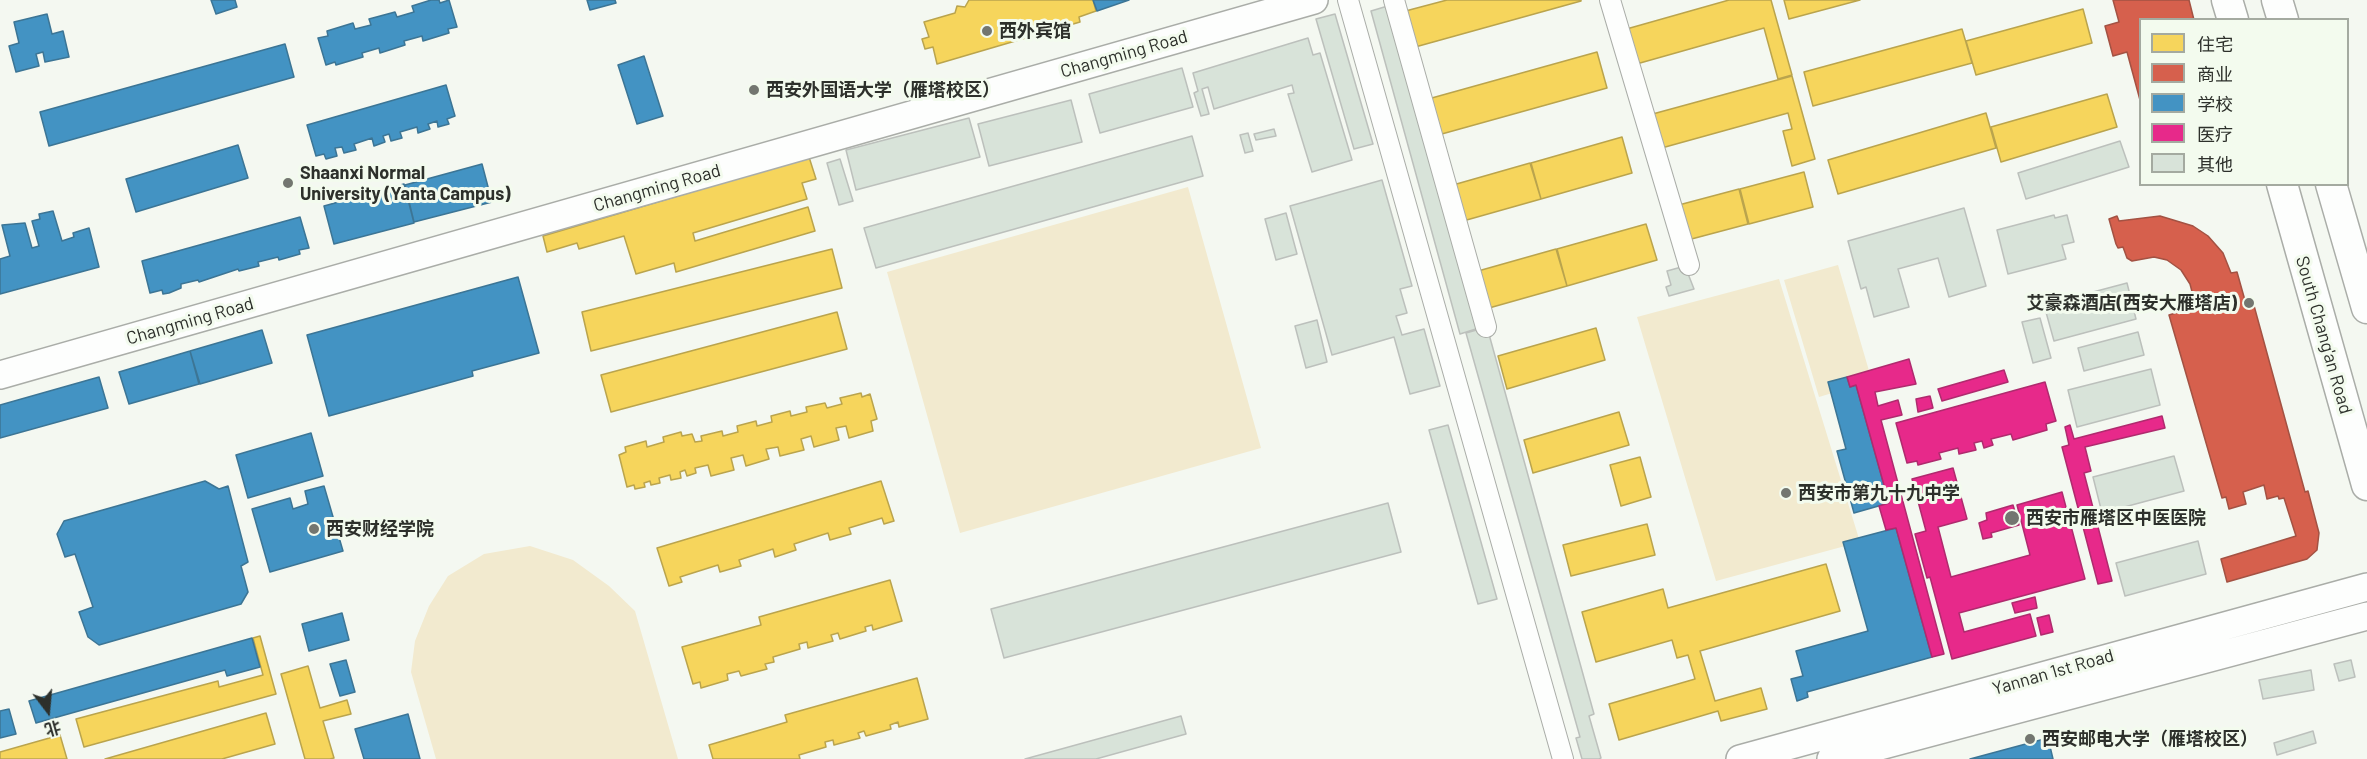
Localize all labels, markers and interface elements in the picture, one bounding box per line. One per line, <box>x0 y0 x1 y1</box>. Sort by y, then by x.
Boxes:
legend <box>2139 18 2349 186</box>
place label: 西外宾馆 <box>999 20 1071 42</box>
marker: 西外宾馆 <box>980 24 994 38</box>
street label: Changming Road <box>1058 26 1190 82</box>
text: 住宅 <box>2197 33 2233 55</box>
text: 商业 <box>2197 63 2233 85</box>
place label: 西安外国语大学（雁塔校区） <box>766 79 1000 101</box>
marker: 西安外国语大学（雁塔校区） <box>747 83 761 97</box>
text: 学校 <box>2197 93 2233 115</box>
text: 医疗 <box>2197 123 2233 145</box>
text: 其他 <box>2197 153 2233 175</box>
street label: Changming Road <box>591 160 723 216</box>
place label: Shaanxi Normal University (Yanta Campus) <box>300 162 510 204</box>
marker: Shaanxi Normal University (Yanta Campus) <box>281 176 295 190</box>
street label: South Chang'an Road <box>2291 254 2357 416</box>
place label: 艾豪森酒店(西安大雁塔店) <box>2027 292 2237 314</box>
street label: Changming Road <box>124 293 256 349</box>
marker: 艾豪森酒店(西安大雁塔店) <box>2242 296 2256 310</box>
place label: 西安市第九十九中学 <box>1798 482 1960 504</box>
marker: 西安市第九十九中学 <box>1779 486 1793 500</box>
place label: 西安市雁塔区中医医院 <box>2026 507 2206 529</box>
marker: 西安市雁塔区中医医院 <box>2003 509 2021 527</box>
place label: 西安财经学院 <box>326 518 434 540</box>
marker: 西安财经学院 <box>307 522 321 536</box>
street label: Yannan 1st Road <box>1990 644 2116 700</box>
north arrow <box>18 681 78 741</box>
text: 北 <box>43 717 63 740</box>
place label: 西安邮电大学（雁塔校区） <box>2042 728 2258 750</box>
marker: 西安邮电大学（雁塔校区） <box>2023 732 2037 746</box>

